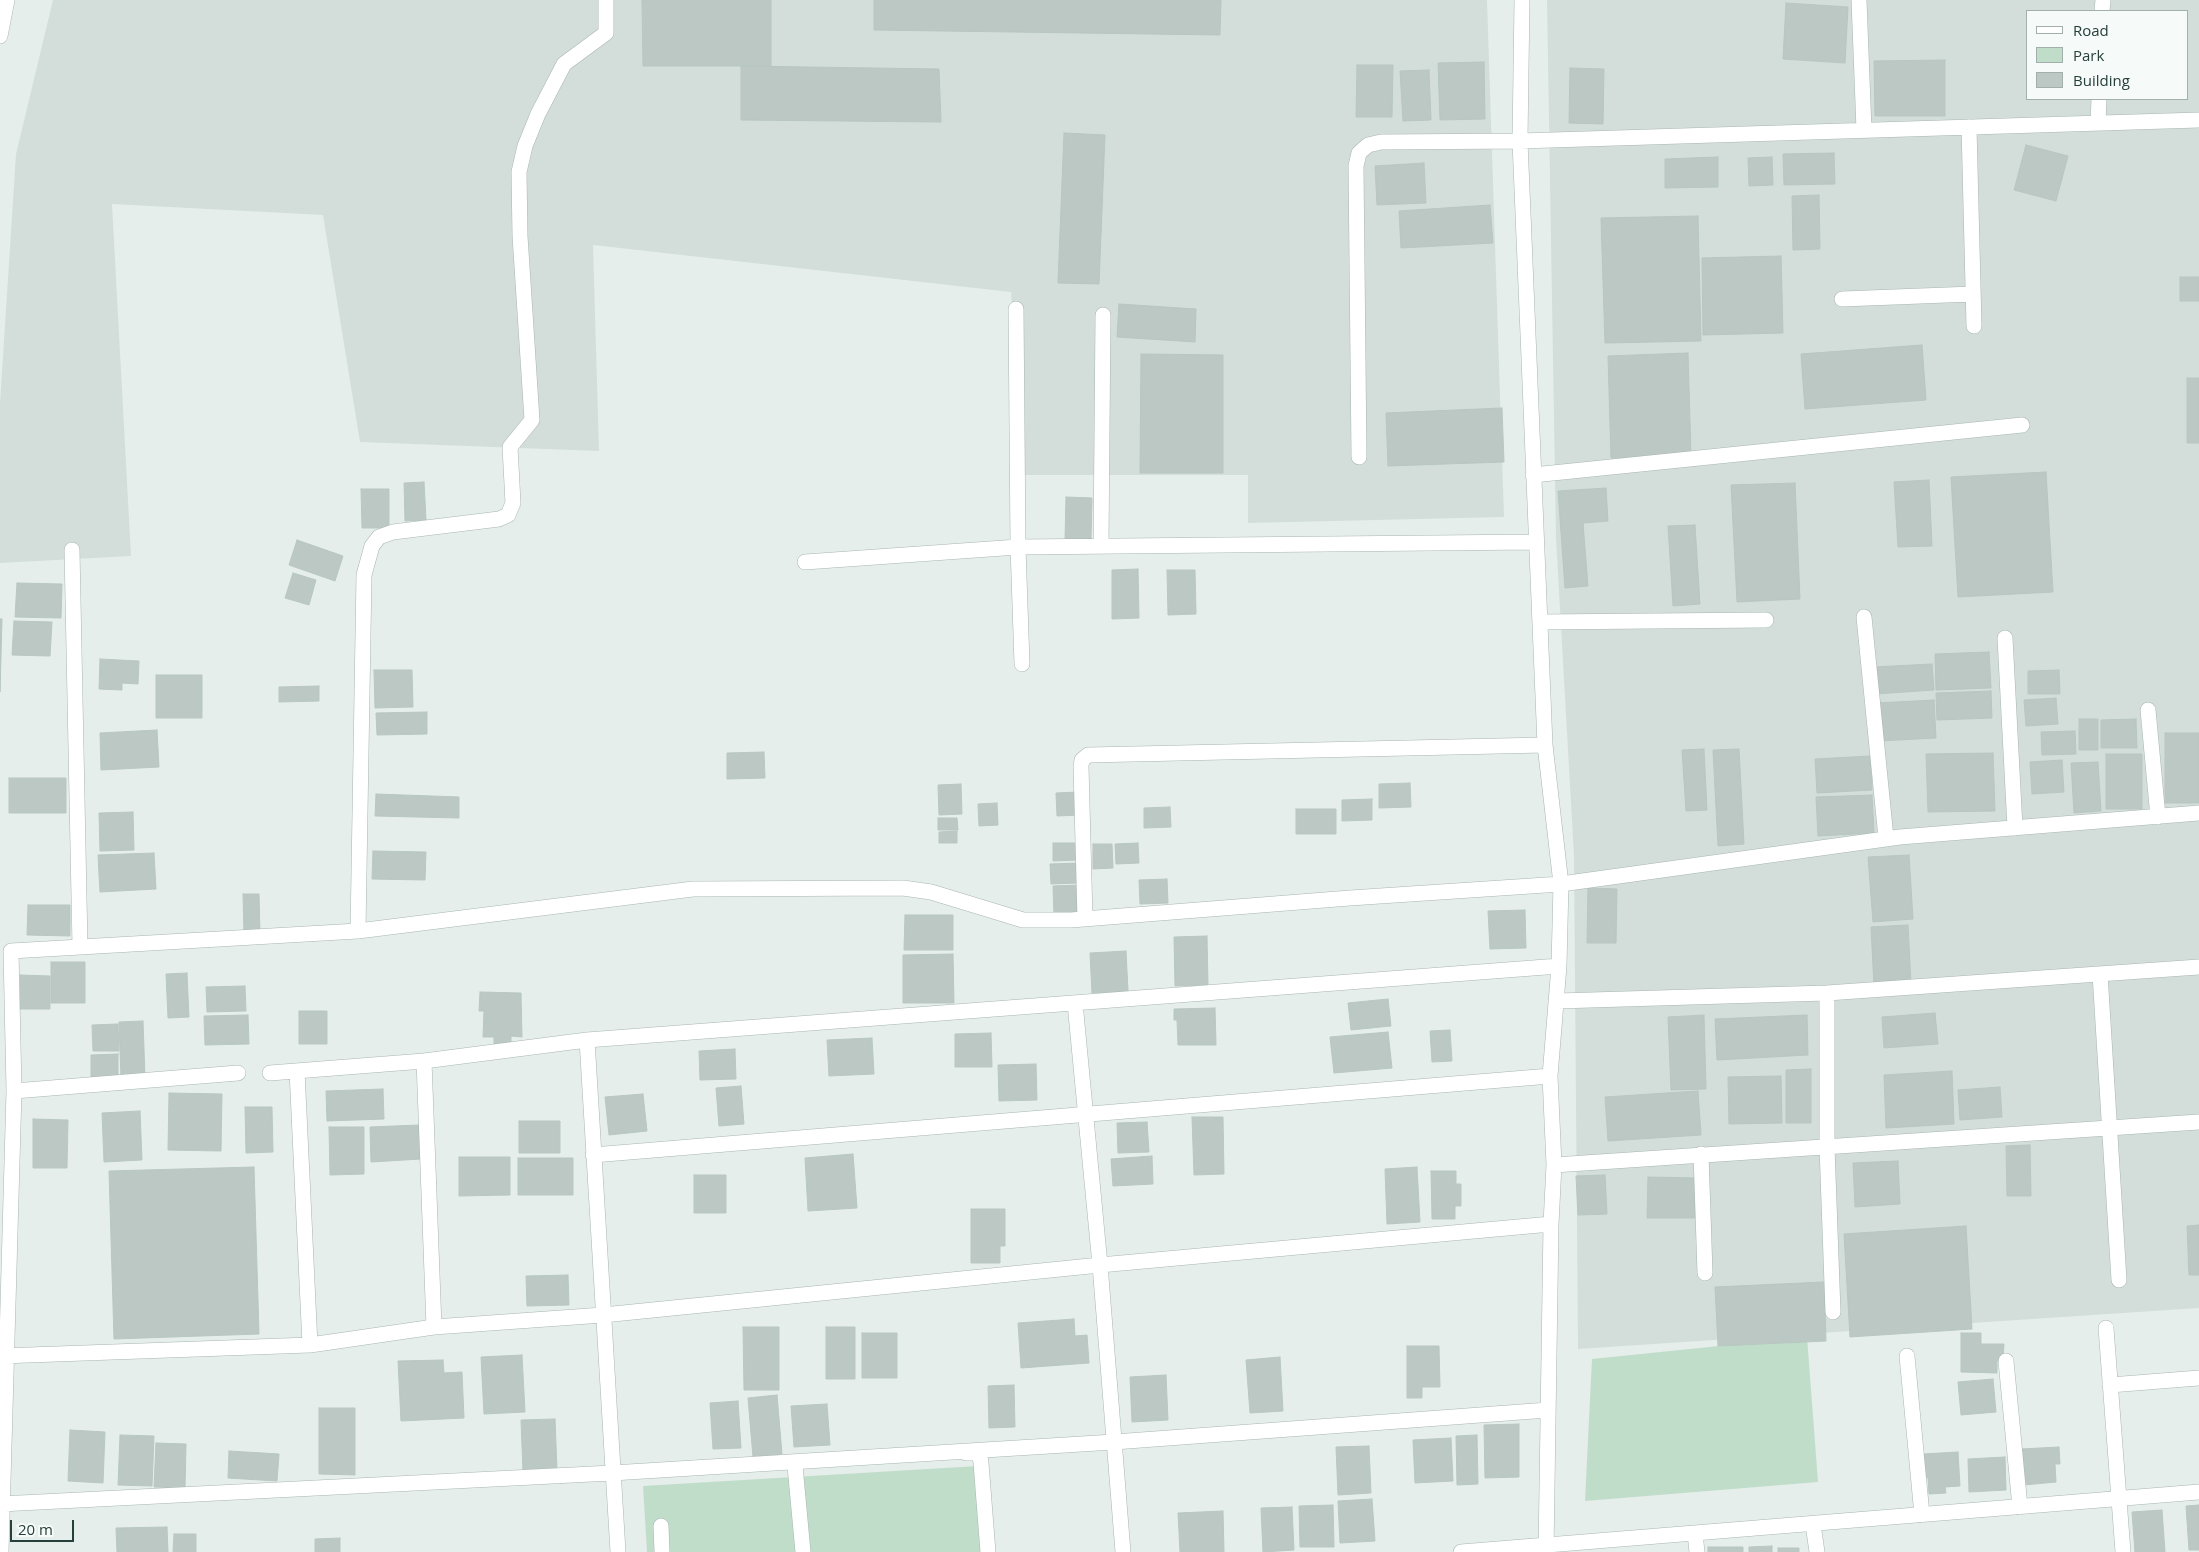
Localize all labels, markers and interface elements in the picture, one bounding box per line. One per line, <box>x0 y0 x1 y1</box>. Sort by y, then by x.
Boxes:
legend <box>2026 10 2189 100</box>
text: Road <box>2073 20 2109 40</box>
text: Park <box>2073 45 2104 65</box>
text: Building <box>2073 70 2130 90</box>
scale bar <box>12 1510 76 1542</box>
text: 20 m <box>18 1519 53 1539</box>

